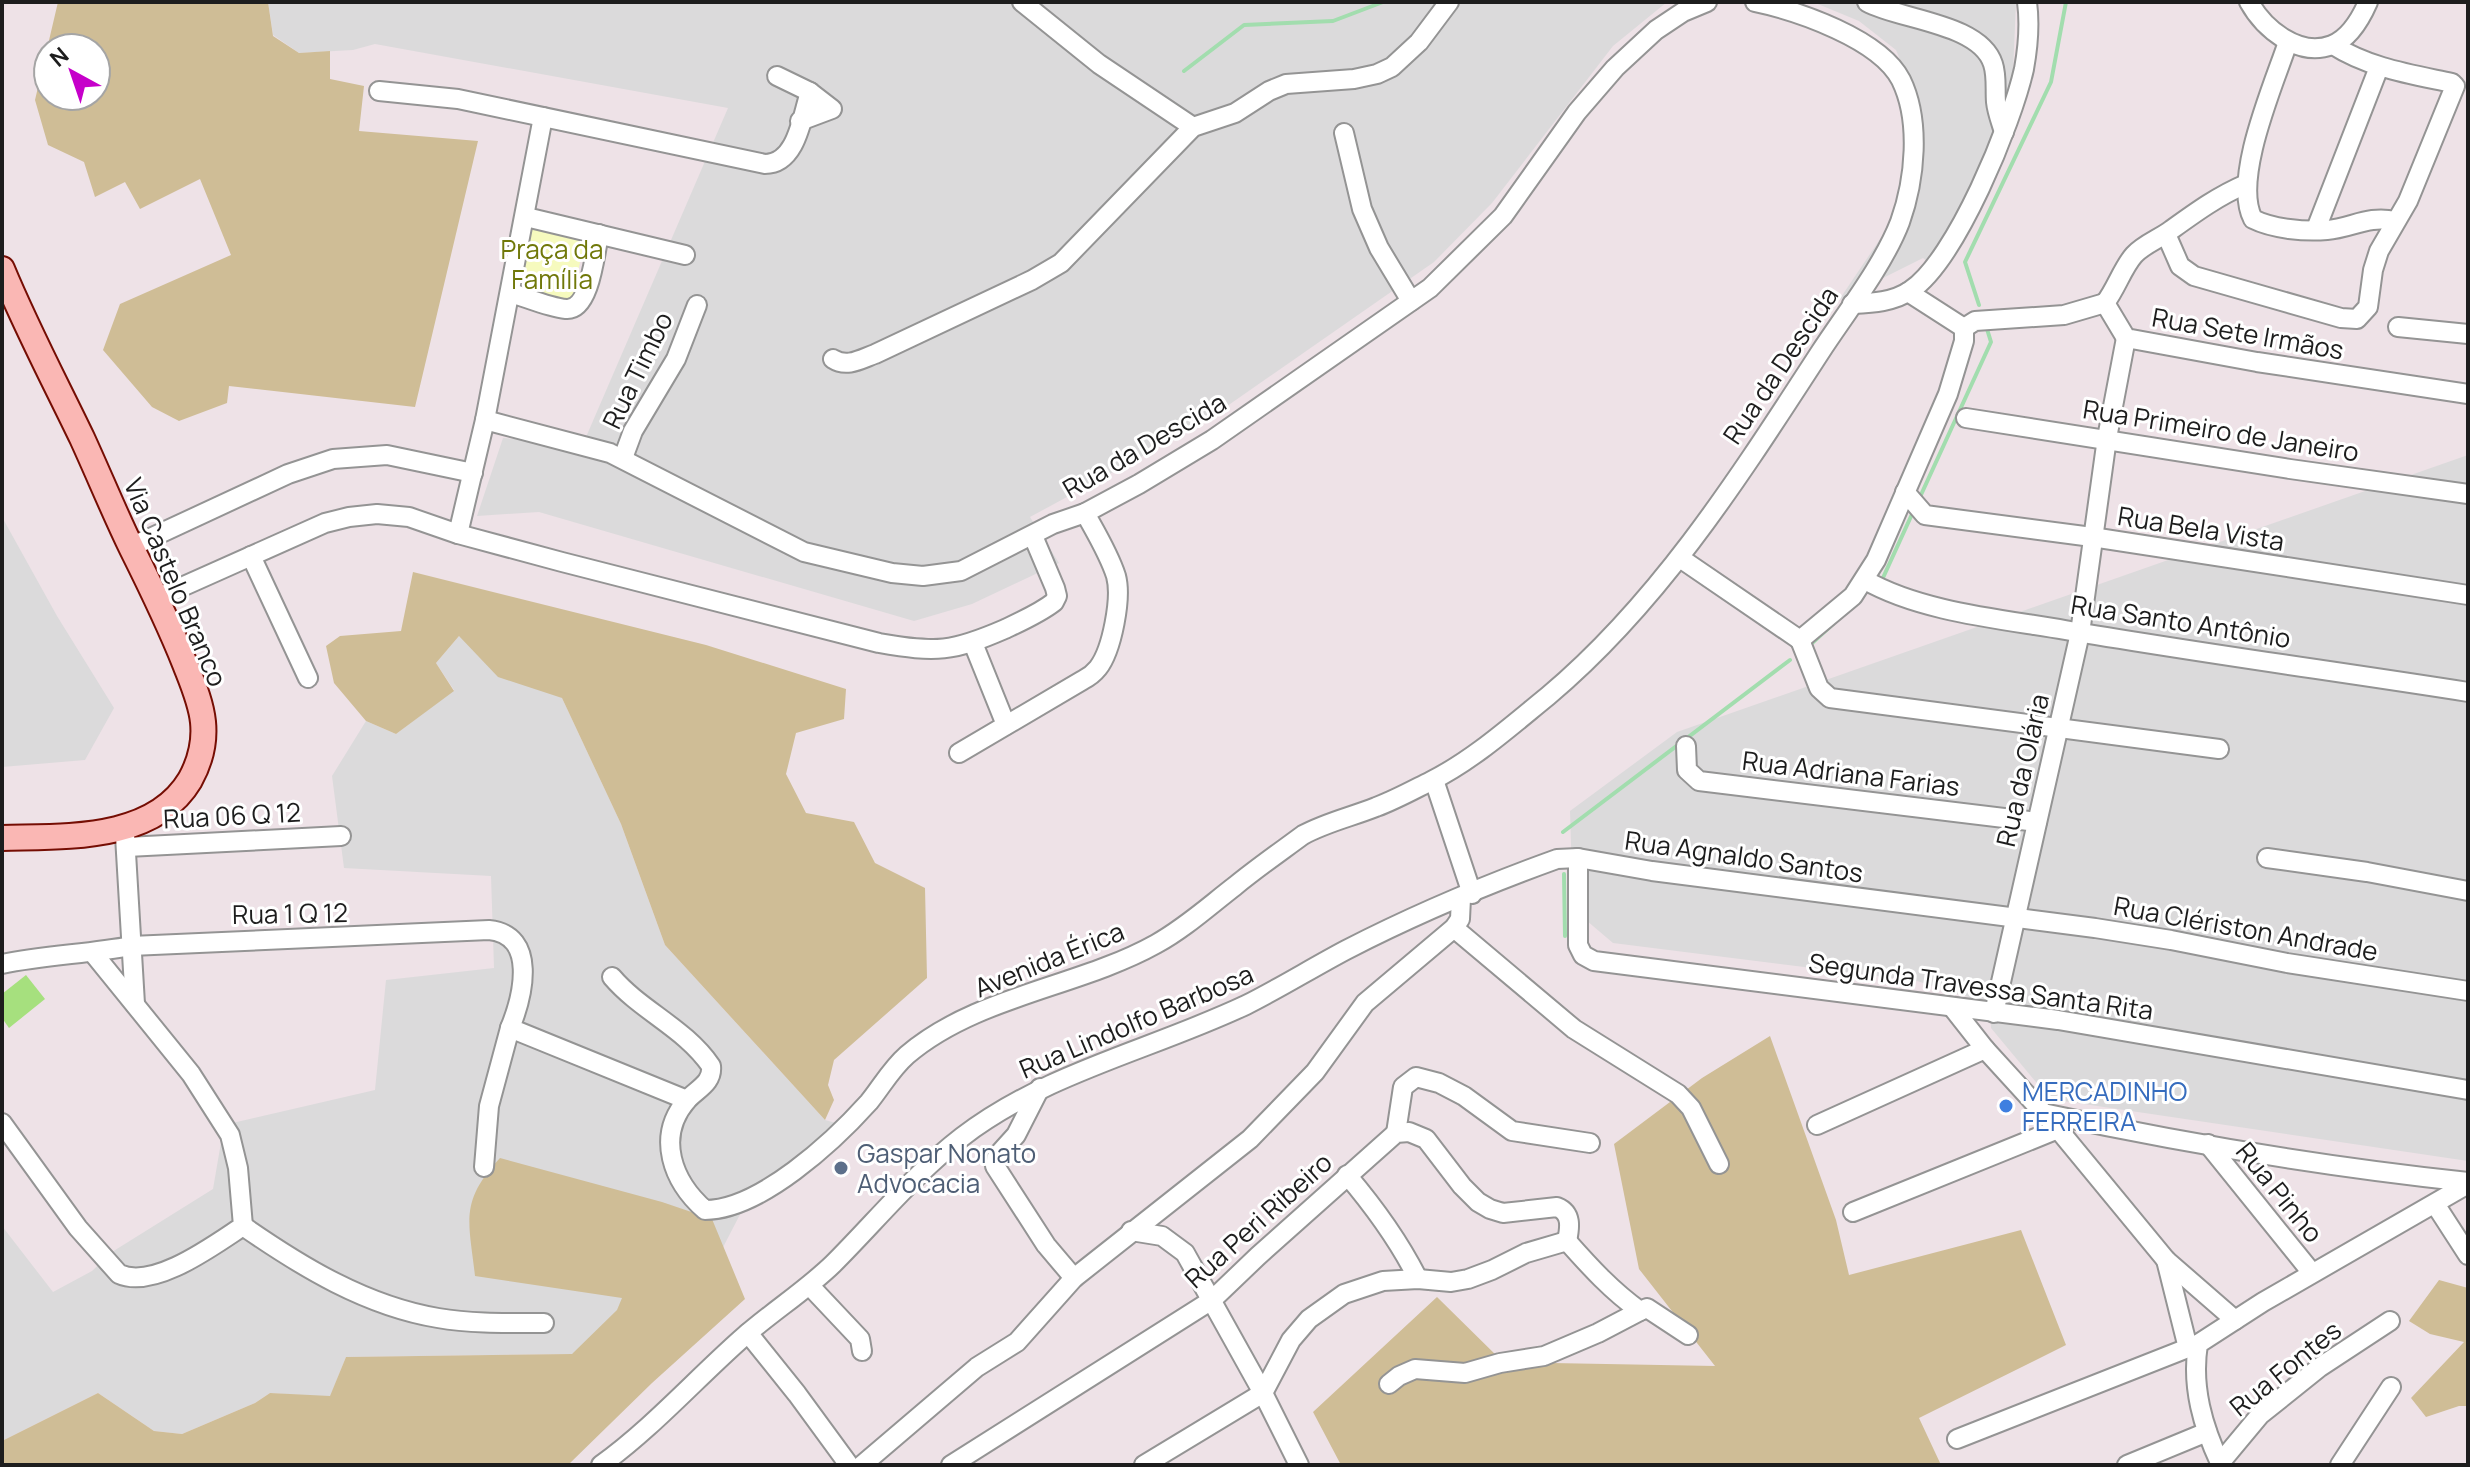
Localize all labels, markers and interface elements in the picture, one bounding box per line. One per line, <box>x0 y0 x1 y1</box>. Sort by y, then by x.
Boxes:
north arrow <box>32 32 112 112</box>
text: N <box>43 40 75 73</box>
park label: Praça da Família <box>501 231 603 297</box>
street label: Rua da Descida <box>1714 279 1846 451</box>
street label: Rua Sete Irmãos <box>2149 298 2347 368</box>
street label: Rua Timbo <box>593 306 681 434</box>
street label: Rua da Descida <box>1056 384 1232 506</box>
street label: Rua Primeiro de Janeiro <box>2080 390 2362 470</box>
street label: Via Castelo Branco <box>116 472 236 692</box>
street label: Rua Bela Vista <box>2115 497 2287 559</box>
street label: Rua Santo Antônio <box>2069 586 2293 656</box>
street label: Rua da Olária <box>1987 690 2057 850</box>
street label: Rua Adriana Farias <box>1740 742 1962 804</box>
street label: Rua 06 Q 12 <box>162 793 302 837</box>
street label: Rua Agnaldo Santos <box>1623 821 1865 891</box>
street label: Rua Clériston Andrade <box>2111 887 2381 969</box>
street label: Rua 1 Q 12 <box>232 894 348 932</box>
street label: Avenida Érica <box>969 913 1129 1005</box>
street label: Segunda Travessa Santa Rita <box>1806 944 2156 1028</box>
street label: Rua Lindolfo Barbosa <box>1014 955 1258 1087</box>
place label: MERCADINHO FERREIRA <box>2022 1073 2187 1139</box>
marker: MERCADINHO FERREIRA <box>1997 1097 2015 1115</box>
street label: Rua Pinho <box>2228 1134 2332 1250</box>
place label: Gaspar Nonato Advocacia <box>857 1135 1036 1201</box>
street label: Rua Peri Ribeiro <box>1177 1144 1339 1296</box>
marker: Gaspar Nonato Advocacia <box>832 1159 850 1177</box>
street label: Rua Fontes <box>2222 1312 2348 1424</box>

